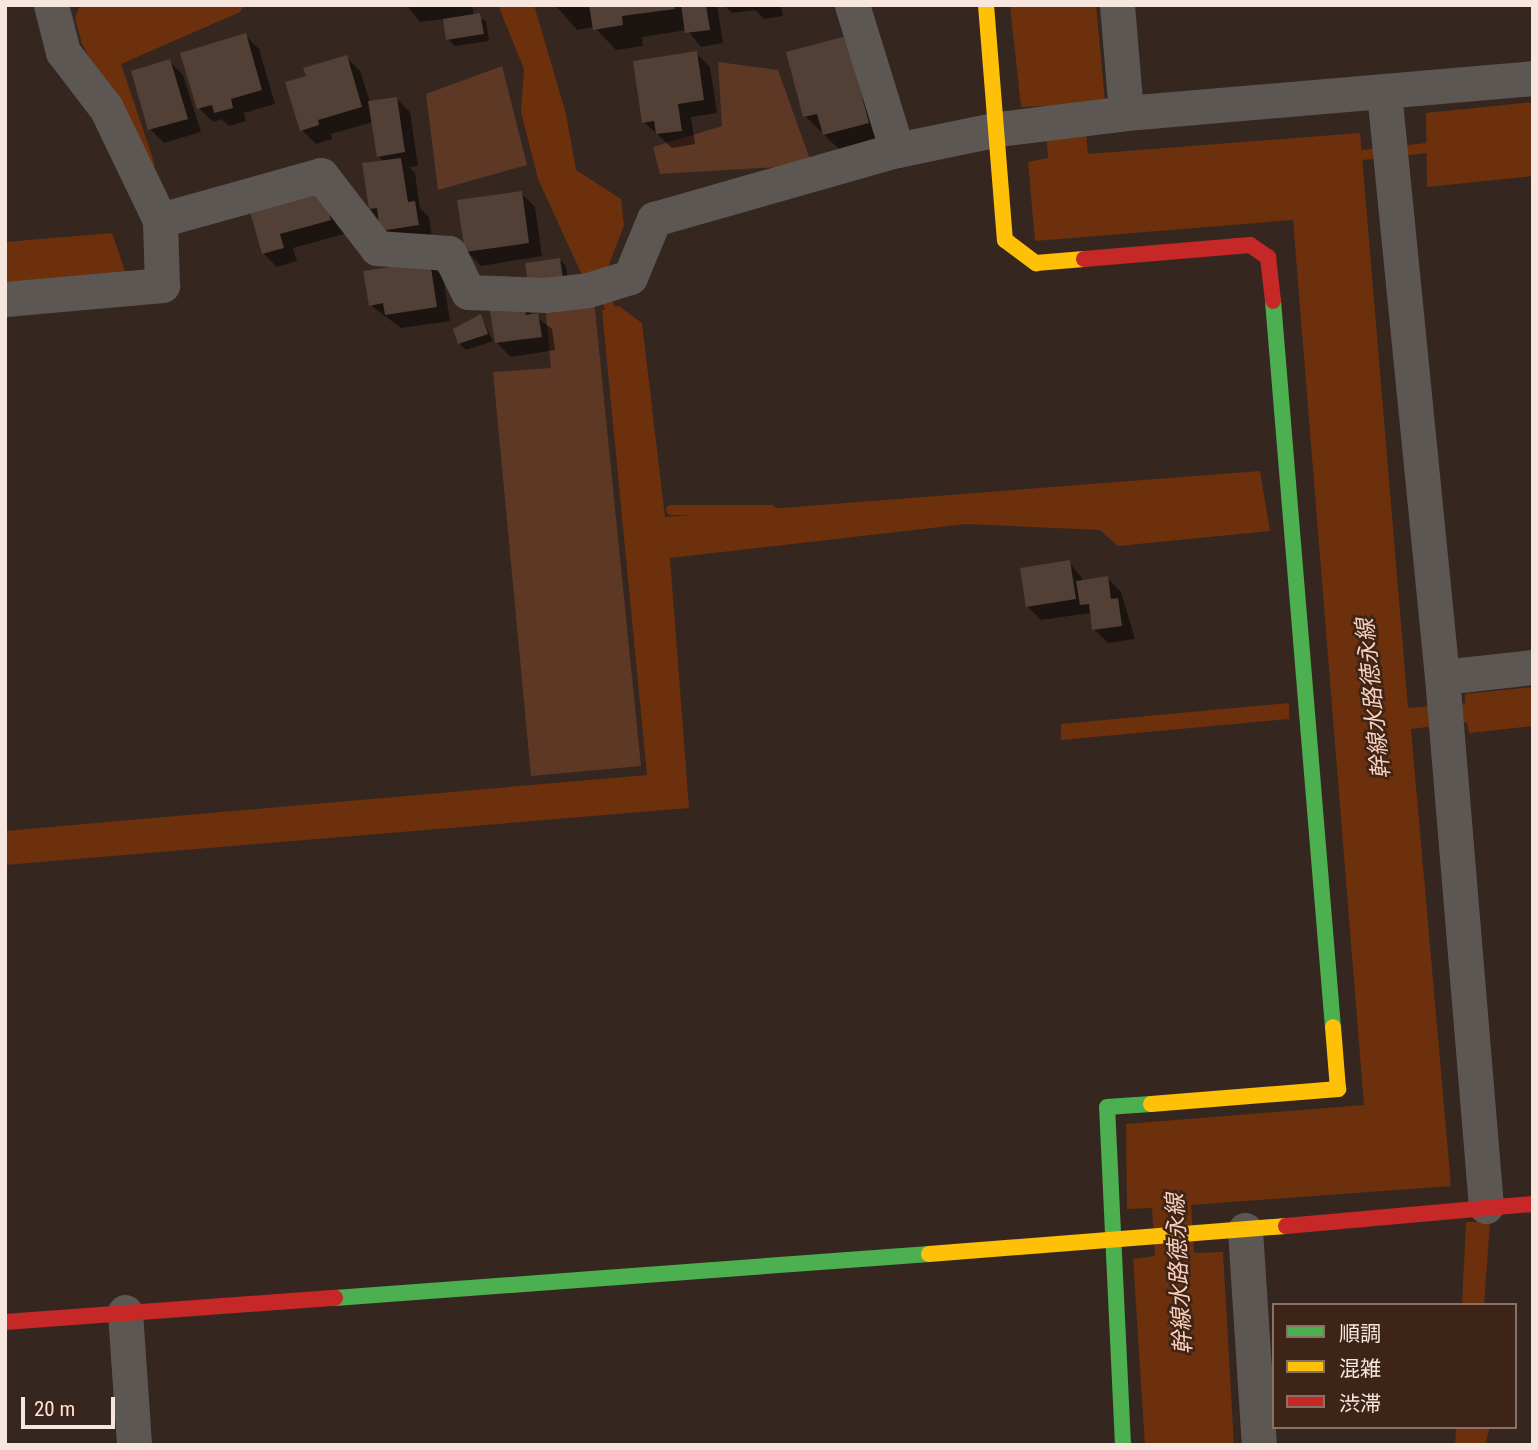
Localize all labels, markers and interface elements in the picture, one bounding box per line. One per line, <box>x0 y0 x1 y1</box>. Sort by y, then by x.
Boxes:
water label: 幹線水路徳永線 <box>1352 617 1396 781</box>
water label: 幹線水路徳永線 <box>1162 1193 1198 1355</box>
legend <box>1272 1303 1517 1429</box>
text: 順調 <box>1339 1322 1381 1346</box>
text: 混雑 <box>1339 1357 1381 1381</box>
scale bar <box>24 1384 119 1428</box>
text: 渋滞 <box>1339 1392 1381 1416</box>
text: 20 m <box>34 1397 75 1421</box>

